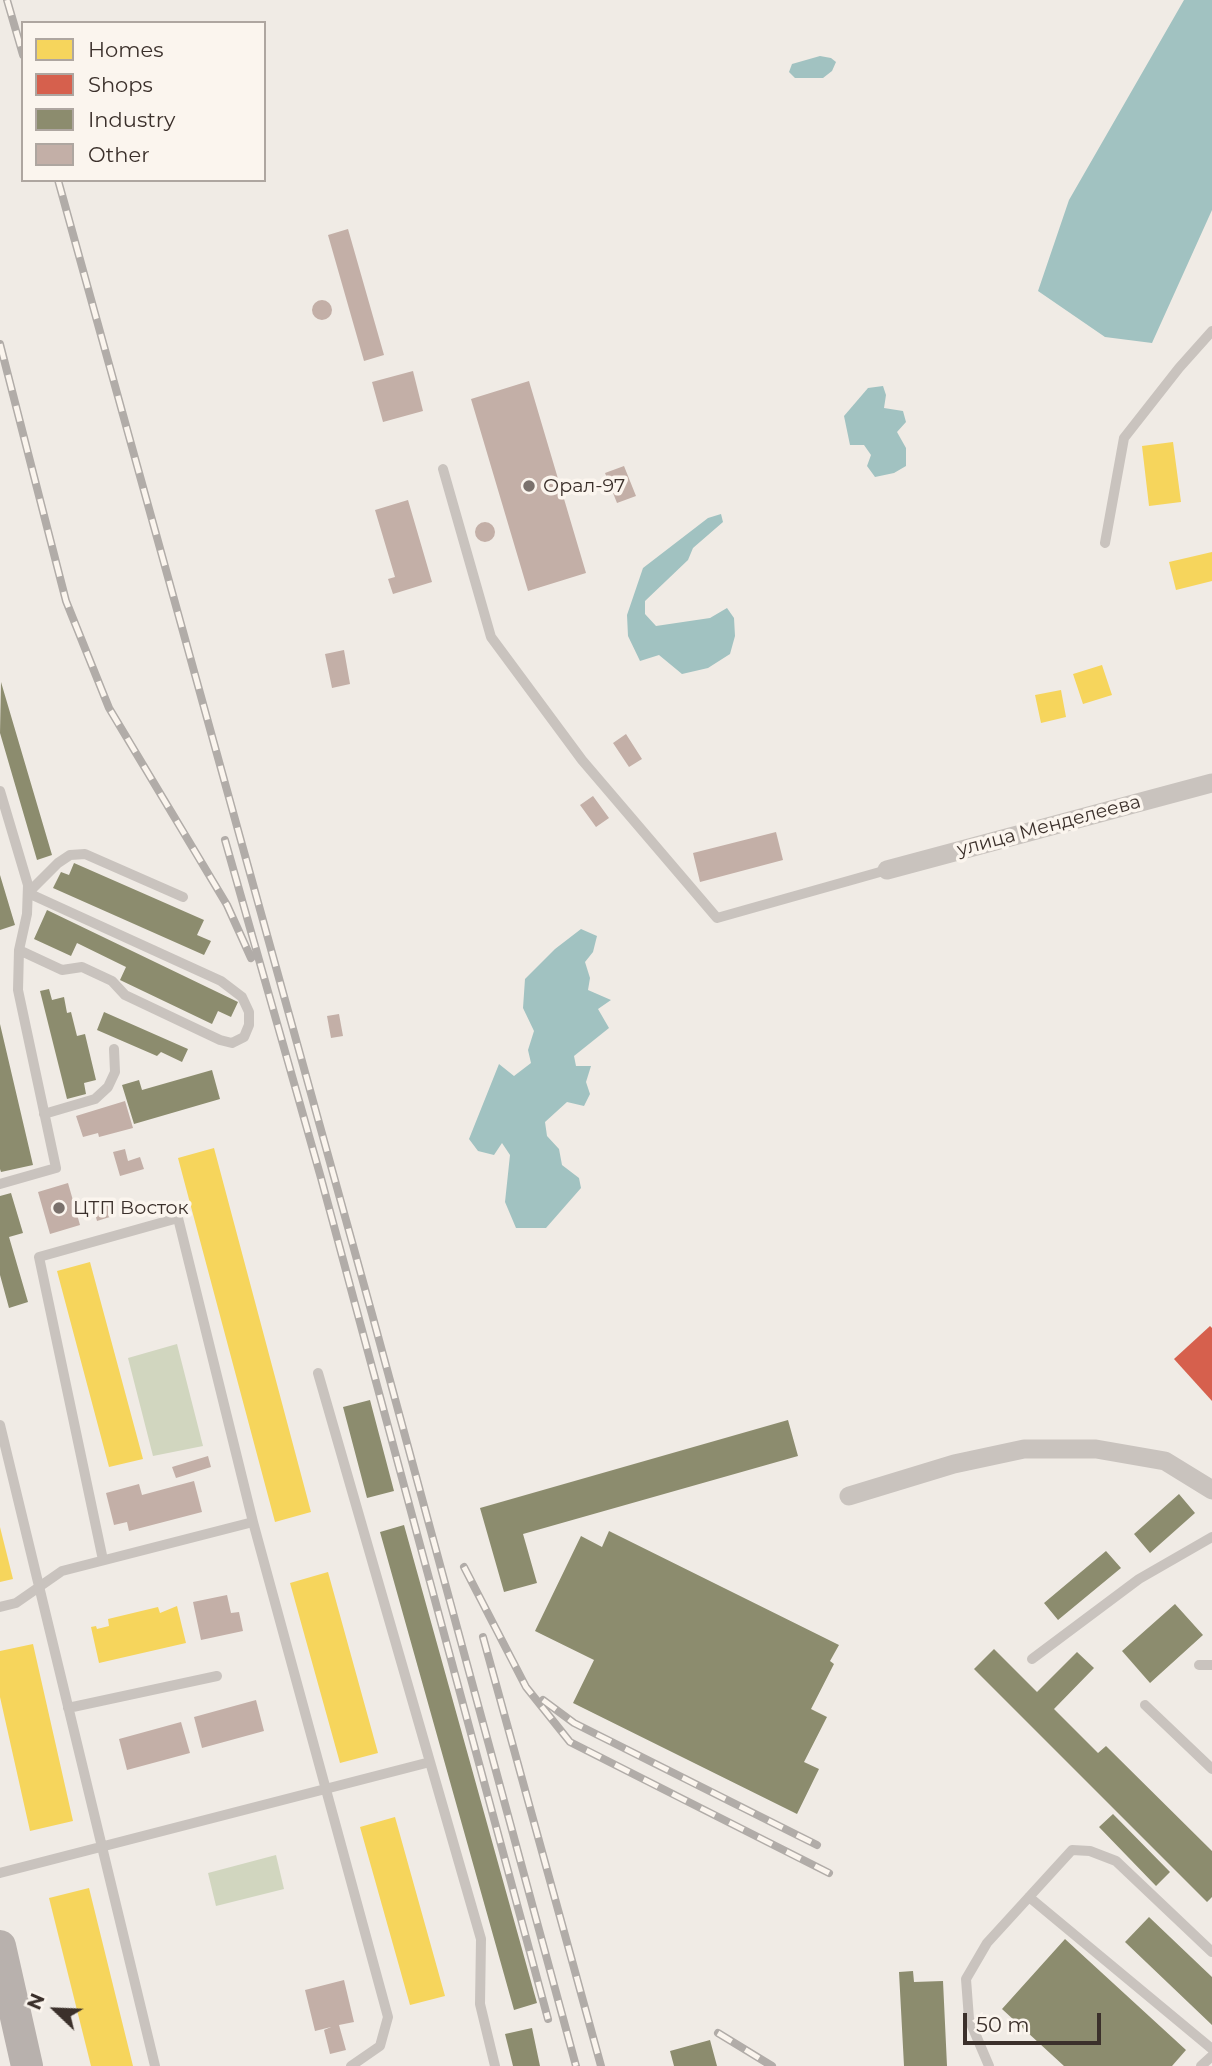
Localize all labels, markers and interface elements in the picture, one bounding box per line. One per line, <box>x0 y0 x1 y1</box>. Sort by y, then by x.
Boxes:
legend <box>21 21 266 182</box>
text: Homes <box>88 37 163 62</box>
text: Shops <box>88 72 153 97</box>
text: Industry <box>88 107 175 132</box>
text: Other <box>88 142 150 167</box>
place label: Орал-97 <box>543 475 625 497</box>
marker: Орал-97 <box>521 478 537 494</box>
street label: улица Менделеева <box>955 791 1143 861</box>
place label: ЦТП Восток <box>73 1197 189 1219</box>
marker: ЦТП Восток <box>51 1200 67 1216</box>
north arrow <box>21 1975 91 2045</box>
text: N <box>23 1990 50 2013</box>
scale bar <box>967 2000 1105 2044</box>
text: 50 m <box>976 2012 1030 2037</box>

